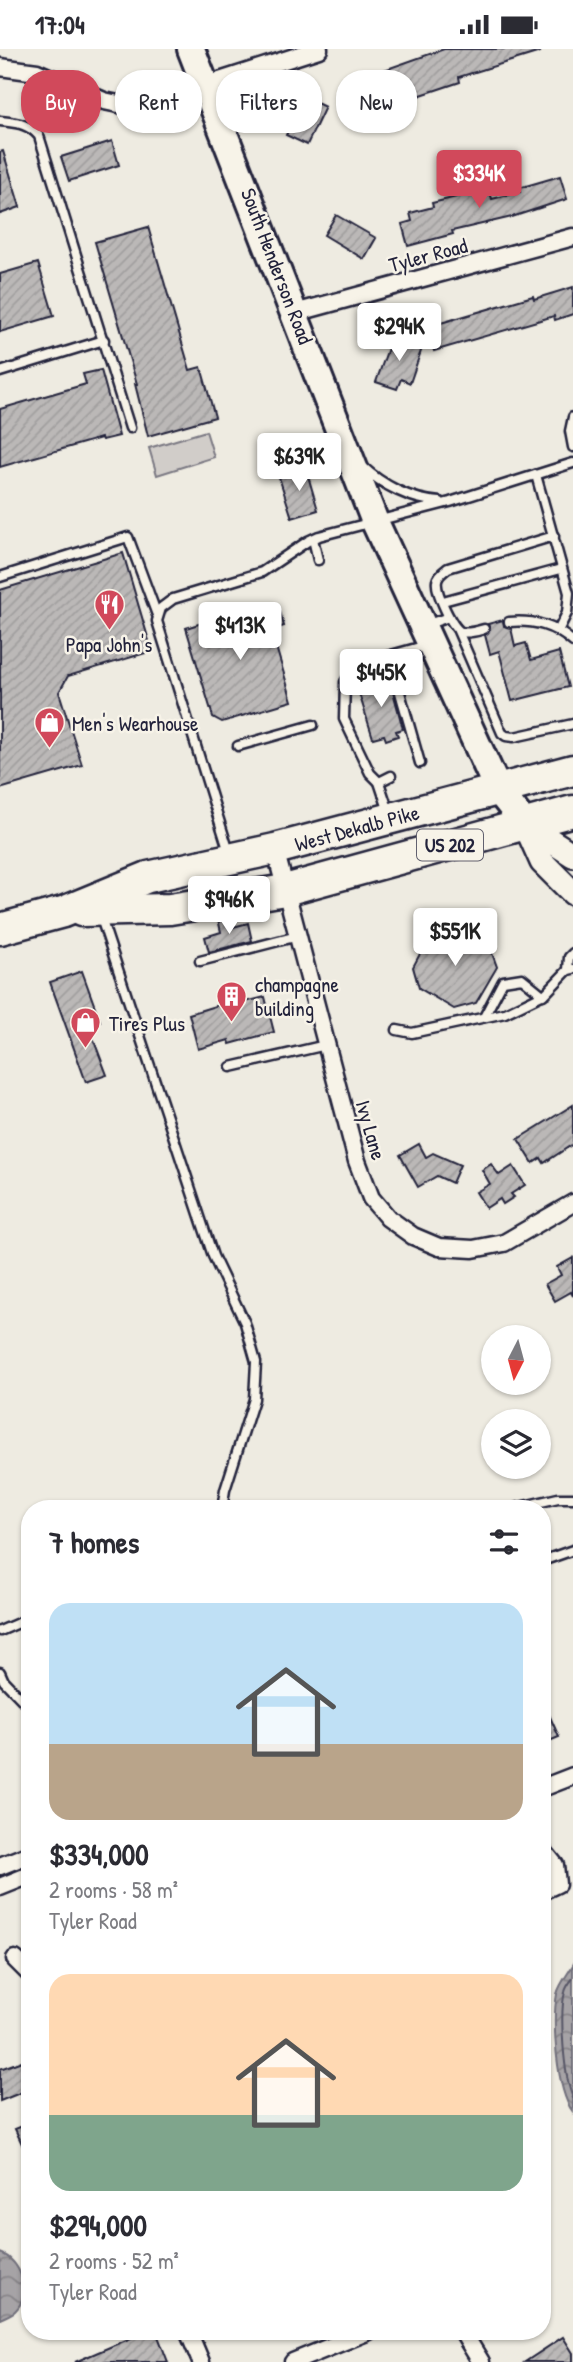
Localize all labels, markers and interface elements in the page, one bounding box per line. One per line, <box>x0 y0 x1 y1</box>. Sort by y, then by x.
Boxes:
text: 17:04 <box>35 7 85 42</box>
chip: Buy <box>21 70 101 133</box>
chip: Rent <box>115 70 202 133</box>
chip: Filters <box>216 70 322 133</box>
chip: New <box>336 70 417 133</box>
pin: $334K <box>430 151 528 210</box>
text: $334K <box>453 157 505 188</box>
street label: South Henderson Road <box>234 184 320 348</box>
street label: Tyler Road <box>386 231 470 279</box>
pin: $294K <box>350 303 448 363</box>
text: $294K <box>373 310 425 341</box>
pin: $639K <box>250 433 348 493</box>
text: $639K <box>273 440 325 471</box>
restaurant icon: Papa John's <box>92 587 126 631</box>
pin: $413K <box>191 603 289 662</box>
text: $413K <box>215 609 265 640</box>
place label: Papa John's <box>66 630 152 659</box>
pin: $445K <box>332 649 430 709</box>
text: $445K <box>356 656 406 687</box>
shop icon: Men's Wearhouse <box>32 706 66 750</box>
place label: Men's Wearhouse <box>72 709 198 738</box>
street label: West Dekalb Pike <box>292 797 422 859</box>
road number: US 202 <box>417 829 483 860</box>
pin: $946K <box>180 877 278 936</box>
text: $946K <box>204 883 254 914</box>
pin: $551K <box>406 909 504 968</box>
text: $551K <box>429 915 481 946</box>
place label: champagne building <box>255 970 339 1023</box>
building icon: champagne building <box>215 979 249 1023</box>
shop icon: Tires Plus <box>69 1006 103 1050</box>
place label: Tires Plus <box>109 1009 185 1038</box>
street label: Ivy Lane <box>349 1097 393 1163</box>
north arrow <box>481 1325 551 1395</box>
map controls <box>481 1325 551 1479</box>
button: layers <box>481 1409 551 1479</box>
text: 7 homes <box>49 1522 139 1562</box>
icon: filters <box>485 1523 523 1561</box>
icon: home <box>223 1649 349 1775</box>
text: $334,000 <box>49 1834 149 1874</box>
text: 2 rooms · 58 m² <box>49 1874 178 1905</box>
text: Tyler Road <box>49 1905 137 1936</box>
icon: home <box>223 2020 349 2146</box>
text: $294,000 <box>49 2205 147 2245</box>
text: 2 rooms · 52 m² <box>49 2245 179 2276</box>
text: Tyler Road <box>49 2276 137 2307</box>

